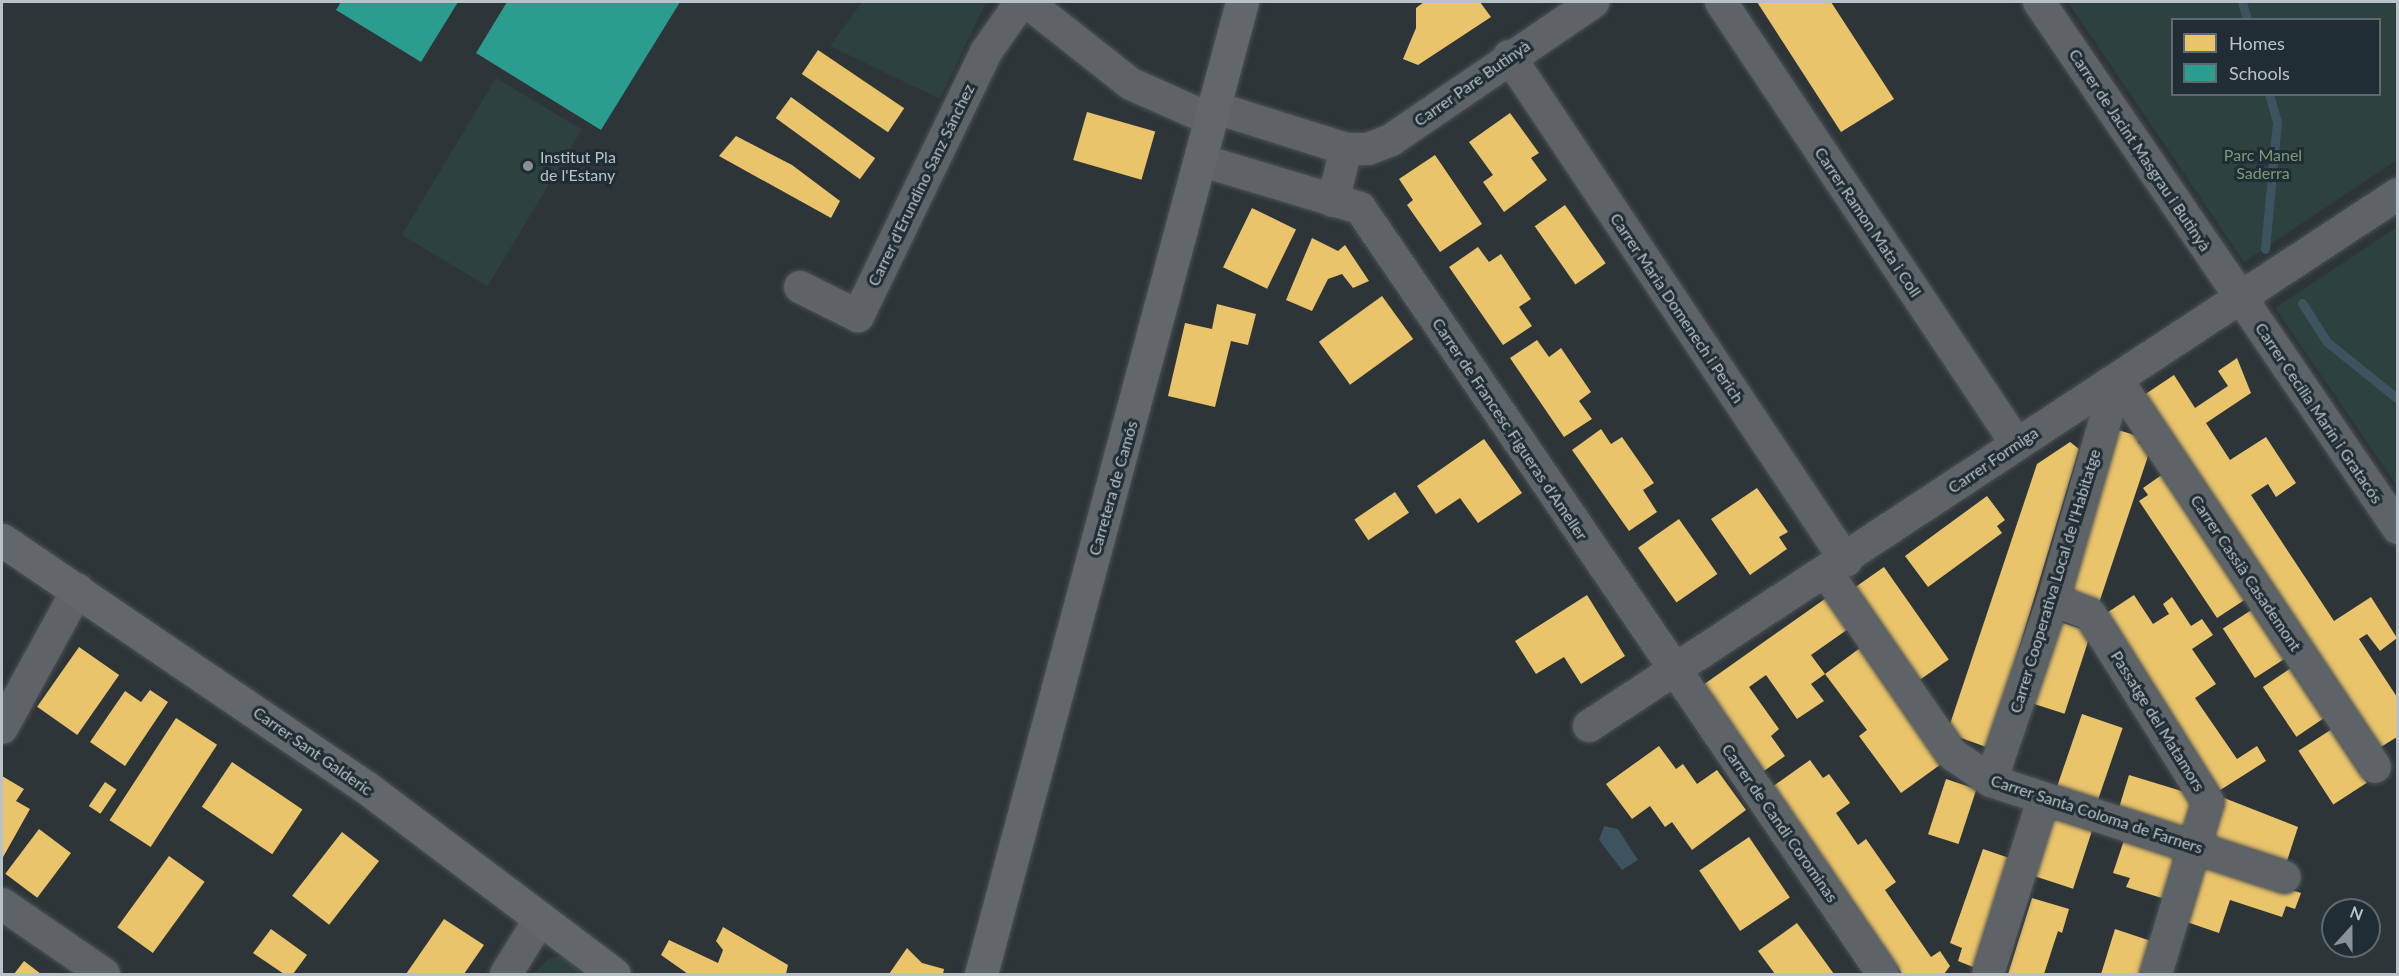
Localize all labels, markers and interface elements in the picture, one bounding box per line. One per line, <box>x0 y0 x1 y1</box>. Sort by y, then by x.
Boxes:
legend <box>2171 18 2381 96</box>
text: Homes <box>2229 32 2285 54</box>
street label: Carrer Pare Butinyà <box>1410 36 1534 130</box>
street label: Carrer de Jacint Masgrau i Butinyà <box>2065 45 2215 255</box>
text: Schools <box>2229 62 2290 84</box>
street label: Carrer d'Erundino Sanz Sánchez <box>864 81 978 289</box>
street label: Carrer Ramon Mata i Coll <box>1811 143 1925 301</box>
park label: Parc Manel Saderra <box>2224 145 2302 183</box>
place label: Institut Pla de l'Estany <box>540 147 616 185</box>
marker: Institut Pla de l'Estany <box>521 159 535 173</box>
street label: Carrer Maria Domenech i Perich <box>1606 209 1748 407</box>
street label: Carrer de Francesc Figueras d'Ameller <box>1428 314 1592 544</box>
street label: Carrer Cecília Marín i Gratacós <box>2251 319 2387 507</box>
street label: Carretera de Camós <box>1085 418 1141 558</box>
street label: Carrer Formiga <box>1944 423 2042 497</box>
street label: Carrer Cooperativa Local de l'Habitatge <box>2006 447 2104 715</box>
street label: Carrer Cassià Casademont <box>2186 491 2306 655</box>
street label: Passatge del Matamors <box>2107 647 2209 795</box>
street label: Carrer Sant Galderic <box>250 703 376 799</box>
street label: Carrer de Candi Corominas <box>1718 740 1842 906</box>
street label: Carrer Santa Coloma de Farners <box>1988 771 2206 857</box>
north arrow <box>2321 898 2381 958</box>
text: N <box>2348 902 2366 924</box>

